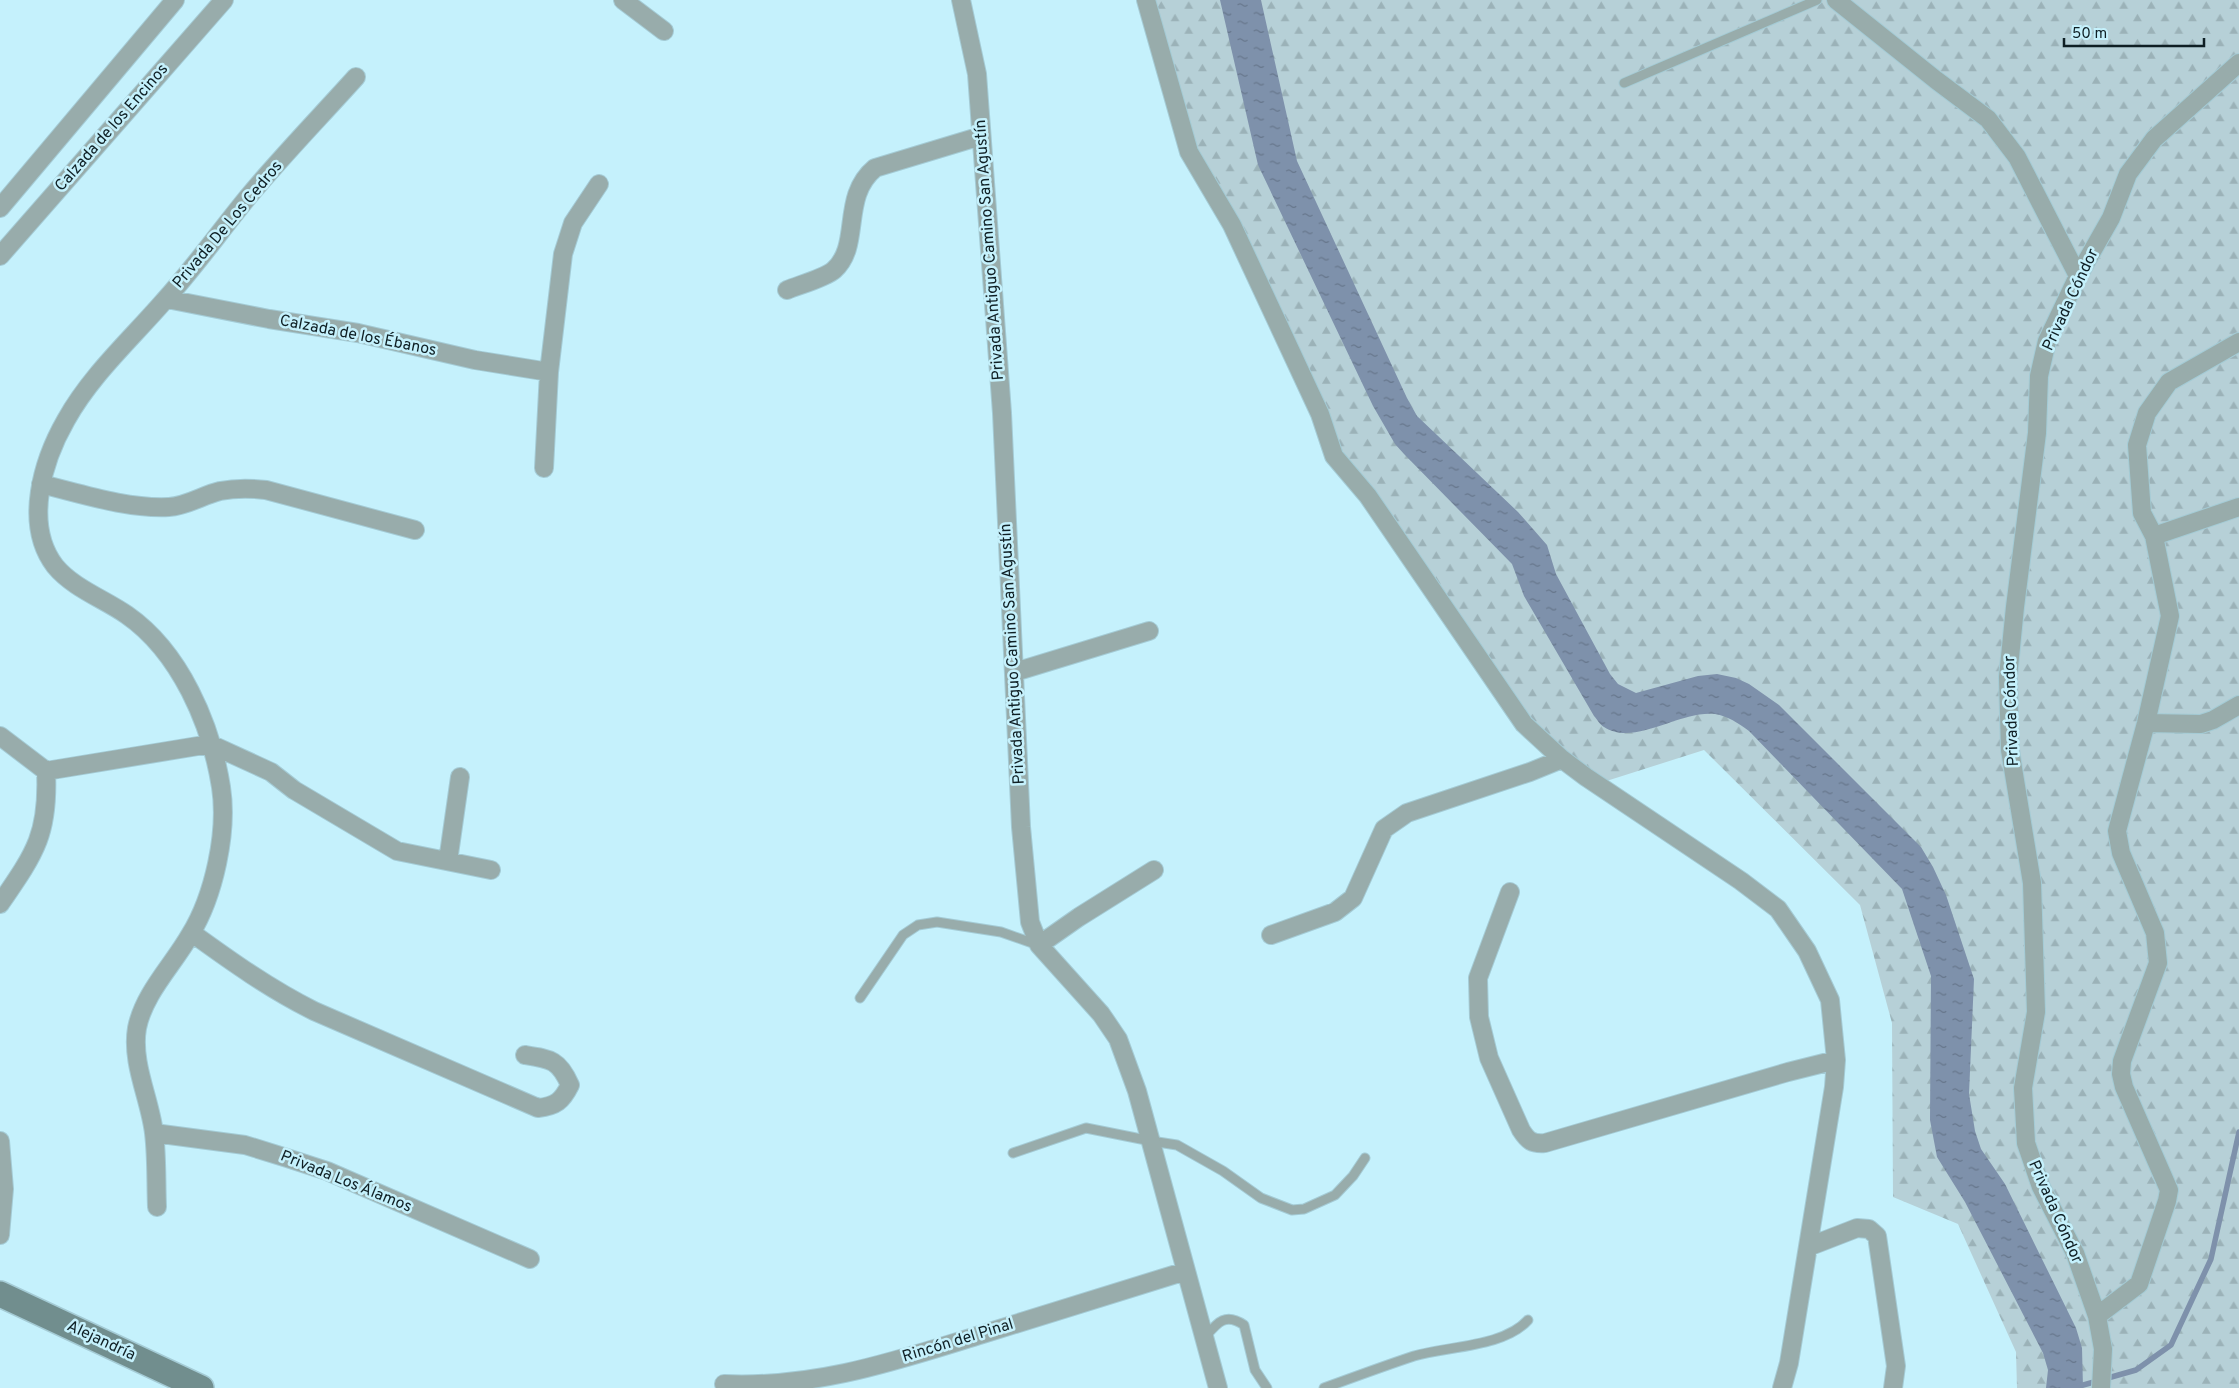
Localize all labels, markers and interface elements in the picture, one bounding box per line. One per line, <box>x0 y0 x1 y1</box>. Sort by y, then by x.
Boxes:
scale bar <box>2064 15 2204 47</box>
text: 50 m <box>2072 25 2107 44</box>
street label: Calzada de los Encinos <box>51 60 173 196</box>
street label: Privada Antiguo Camino San Agustín <box>971 119 1009 381</box>
street label: Privada De Los Cedros <box>169 157 287 293</box>
street label: Privada Cóndor <box>2039 246 2103 354</box>
street label: Calzada de los Ébanos <box>278 309 439 361</box>
street label: Privada Antiguo Camino San Agustín <box>996 523 1030 785</box>
street label: Privada Cóndor <box>2000 655 2024 767</box>
street label: Privada Los Álamos <box>277 1145 415 1218</box>
street label: Privada Cóndor <box>2023 1157 2087 1267</box>
street label: Rincón del Pinal <box>900 1315 1016 1367</box>
street label: Alejandría <box>64 1316 138 1366</box>

